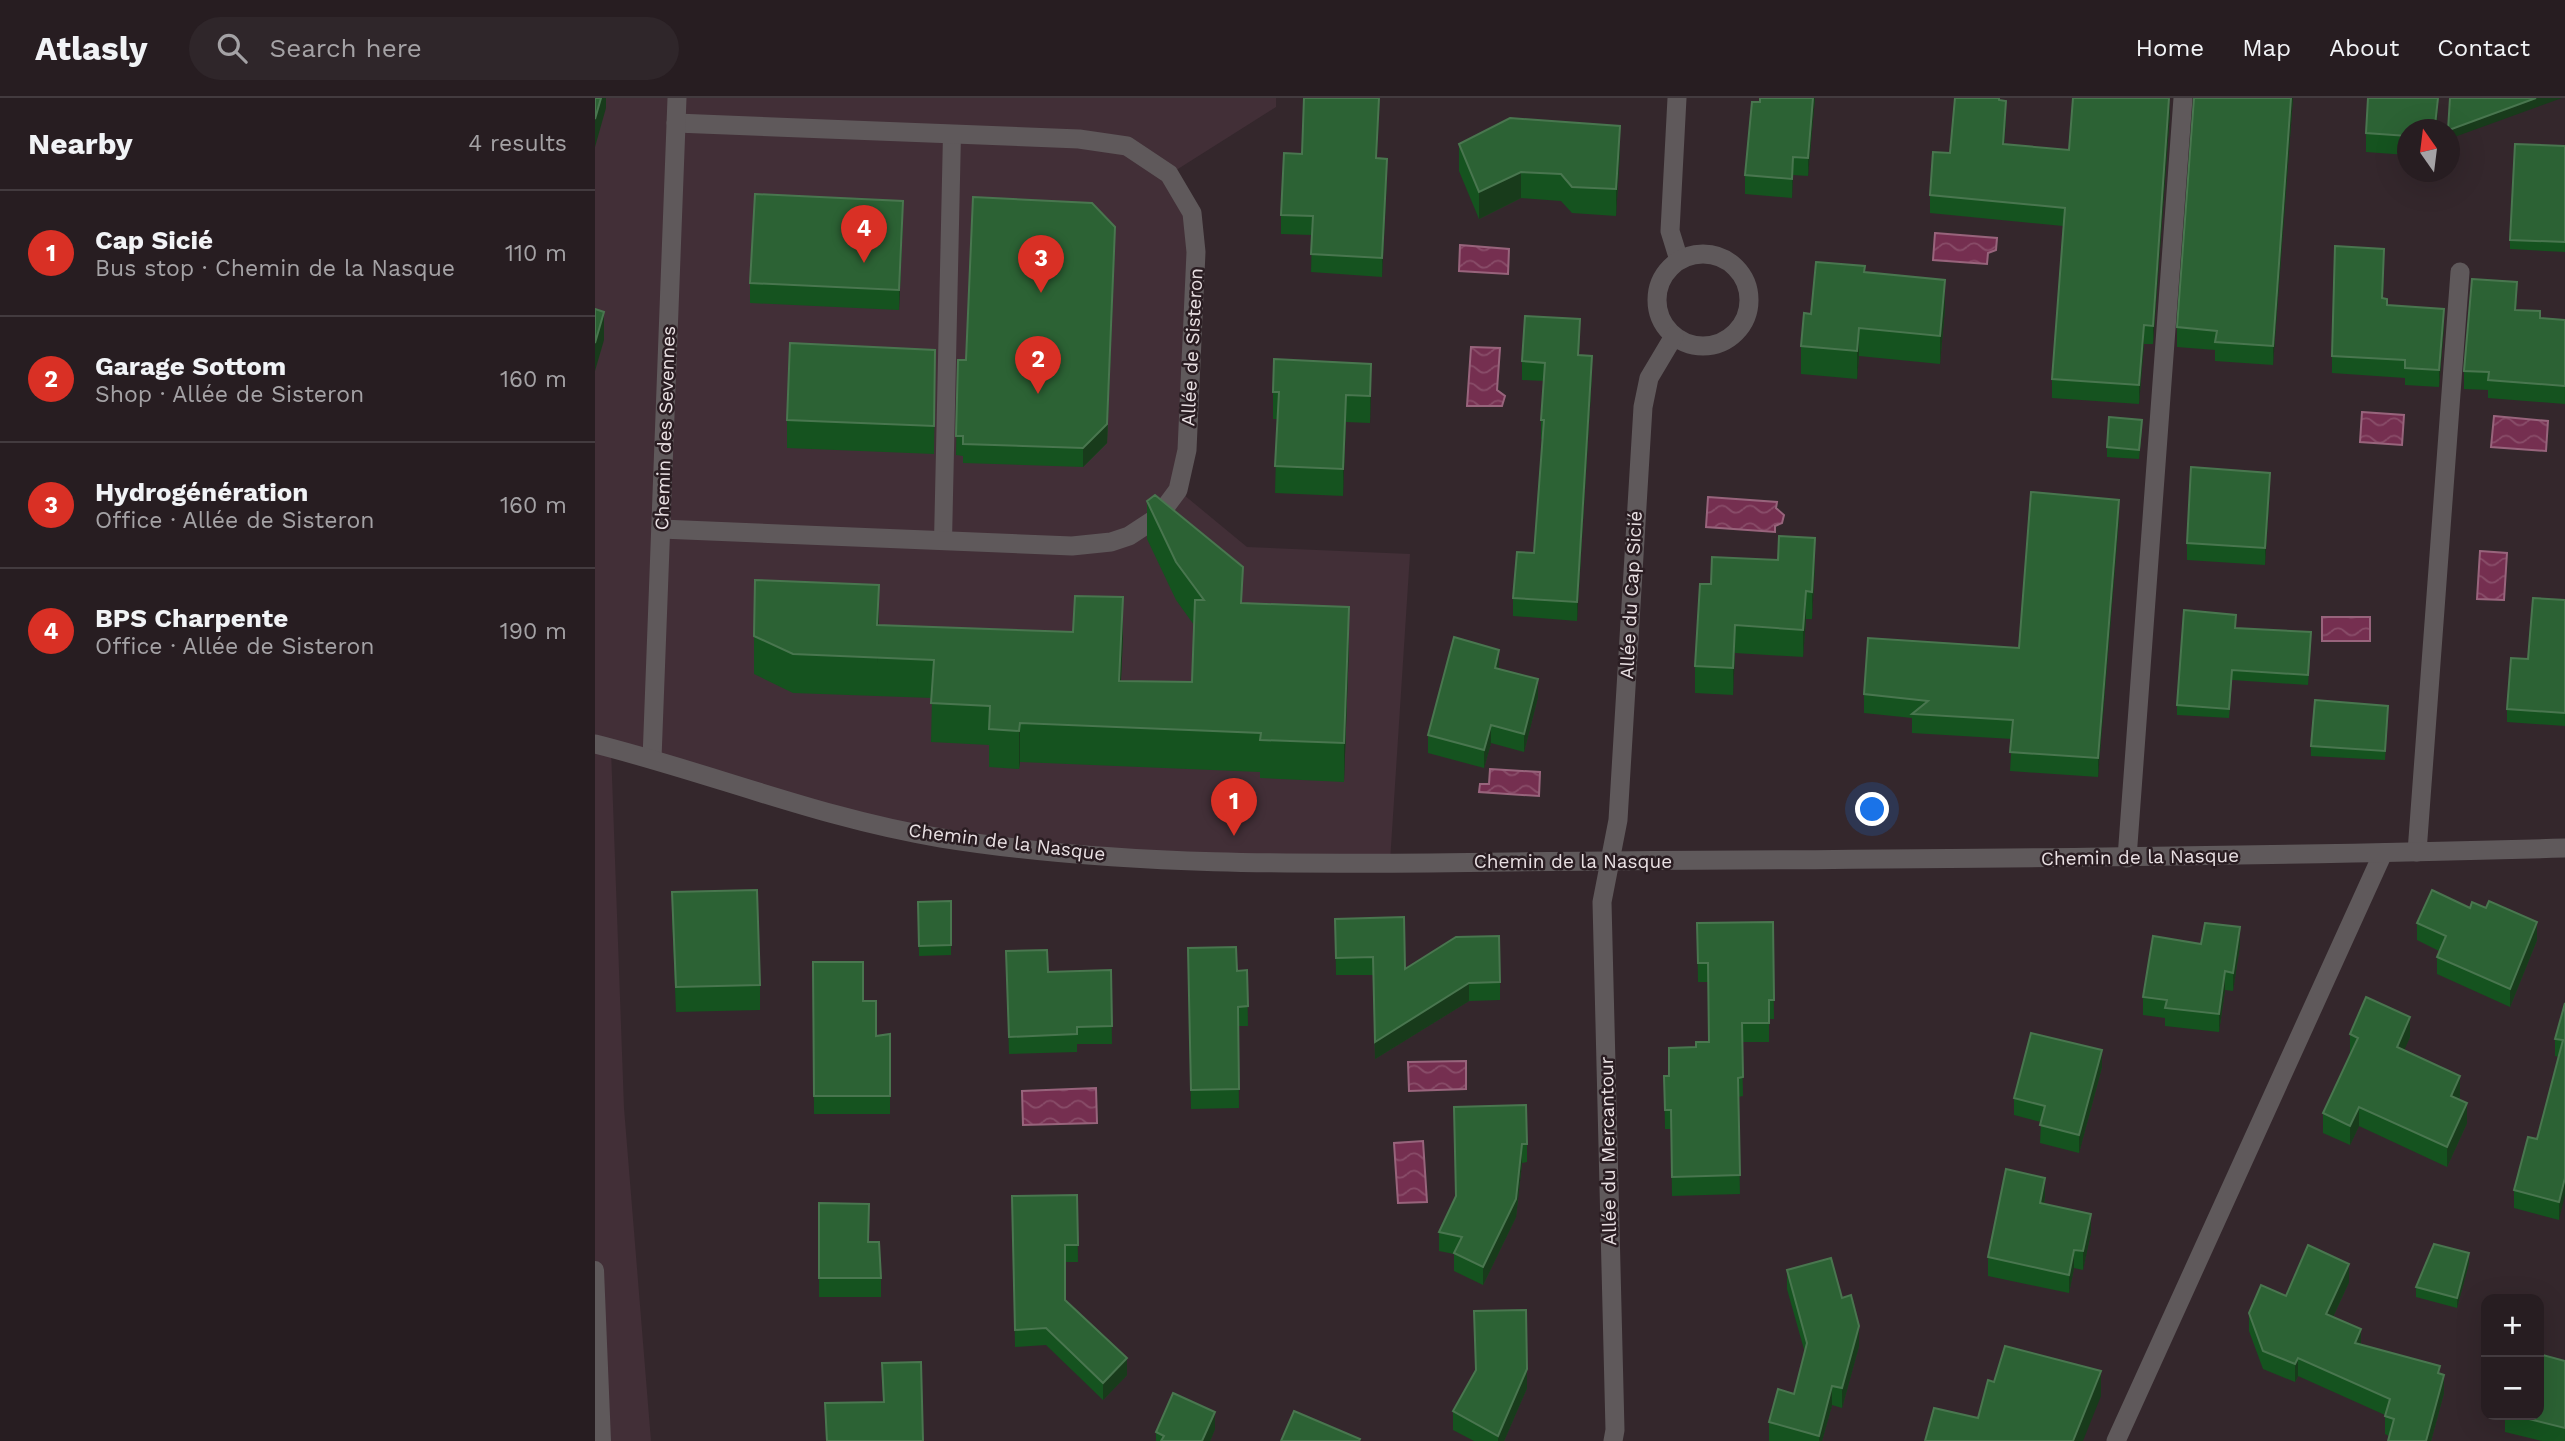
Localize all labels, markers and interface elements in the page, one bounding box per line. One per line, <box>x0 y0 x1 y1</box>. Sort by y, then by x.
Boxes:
search box <box>189 17 679 80</box>
text: Atlasly <box>35 29 147 68</box>
icon: search <box>213 29 251 67</box>
text: Search here <box>269 33 422 63</box>
text: Home <box>2136 34 2204 62</box>
text: Map <box>2242 34 2291 62</box>
text: About <box>2329 34 2399 62</box>
text: Contact <box>2437 34 2530 62</box>
north arrow <box>2397 119 2460 182</box>
text: Nearby <box>28 126 133 161</box>
text: 4 results <box>468 130 567 157</box>
pin: 4 <box>841 205 887 263</box>
text: Cap Sicié <box>95 225 213 255</box>
pin: 3 <box>1018 235 1064 293</box>
text: 1 <box>46 240 56 267</box>
text: 110 m <box>505 240 567 267</box>
text: Bus stop · Chemin de la Nasque <box>95 255 455 282</box>
street label: Allée de Sisteron <box>1176 267 1208 427</box>
street label: Chemin des Sevennes <box>650 325 680 531</box>
pin: 2 <box>1015 336 1061 394</box>
text: Garage Sottom <box>95 351 286 381</box>
text: 2 <box>44 366 58 393</box>
text: 160 m <box>500 366 567 393</box>
text: Shop · Allée de Sisteron <box>95 381 364 408</box>
text: Hydrogénération <box>95 477 308 507</box>
text: 3 <box>44 492 58 519</box>
text: 160 m <box>500 492 567 519</box>
text: Office · Allée de Sisteron <box>95 507 375 534</box>
street label: Allée du Cap Sicié <box>1615 510 1647 680</box>
text: BPS Charpente <box>95 603 288 633</box>
text: 4 <box>44 618 58 645</box>
text: 190 m <box>500 618 567 645</box>
text: Office · Allée de Sisteron <box>95 633 375 660</box>
pin: 1 <box>1211 778 1257 836</box>
your location <box>1855 792 1889 826</box>
street label: Chemin de la Nasque <box>907 819 1107 865</box>
street label: Chemin de la Nasque <box>2041 844 2239 870</box>
street label: Chemin de la Nasque <box>1474 850 1672 873</box>
street label: Allée du Mercantour <box>1595 1056 1621 1246</box>
map controls <box>2481 1294 2544 1420</box>
button: + <box>2481 1294 2544 1357</box>
button: − <box>2481 1357 2544 1420</box>

